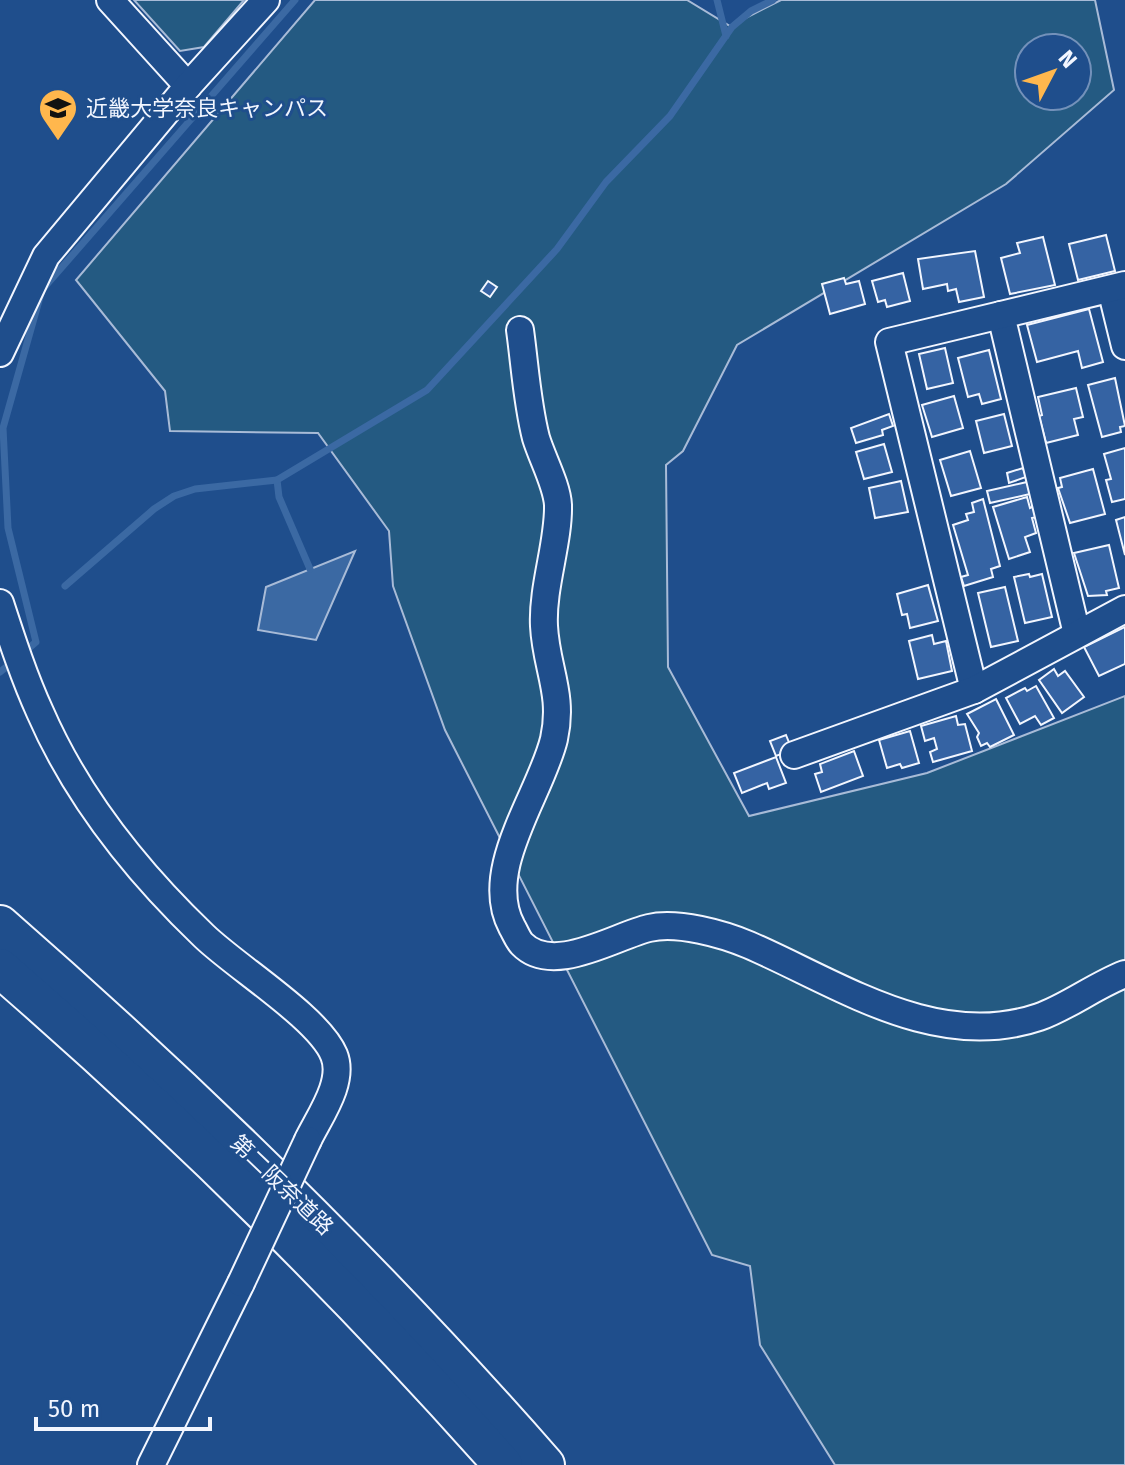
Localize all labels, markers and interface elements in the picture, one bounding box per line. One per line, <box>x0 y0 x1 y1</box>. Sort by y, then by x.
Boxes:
north arrow <box>1013 32 1093 112</box>
text: N <box>1053 45 1083 74</box>
school or university icon: 近畿大学奈良キャンパス <box>37 87 79 142</box>
place label: 近畿大学奈良キャンパス <box>86 95 328 122</box>
street label: 第二阪奈道路 <box>225 1129 339 1241</box>
scale bar <box>36 1381 210 1431</box>
text: 50 m <box>48 1395 100 1423</box>

